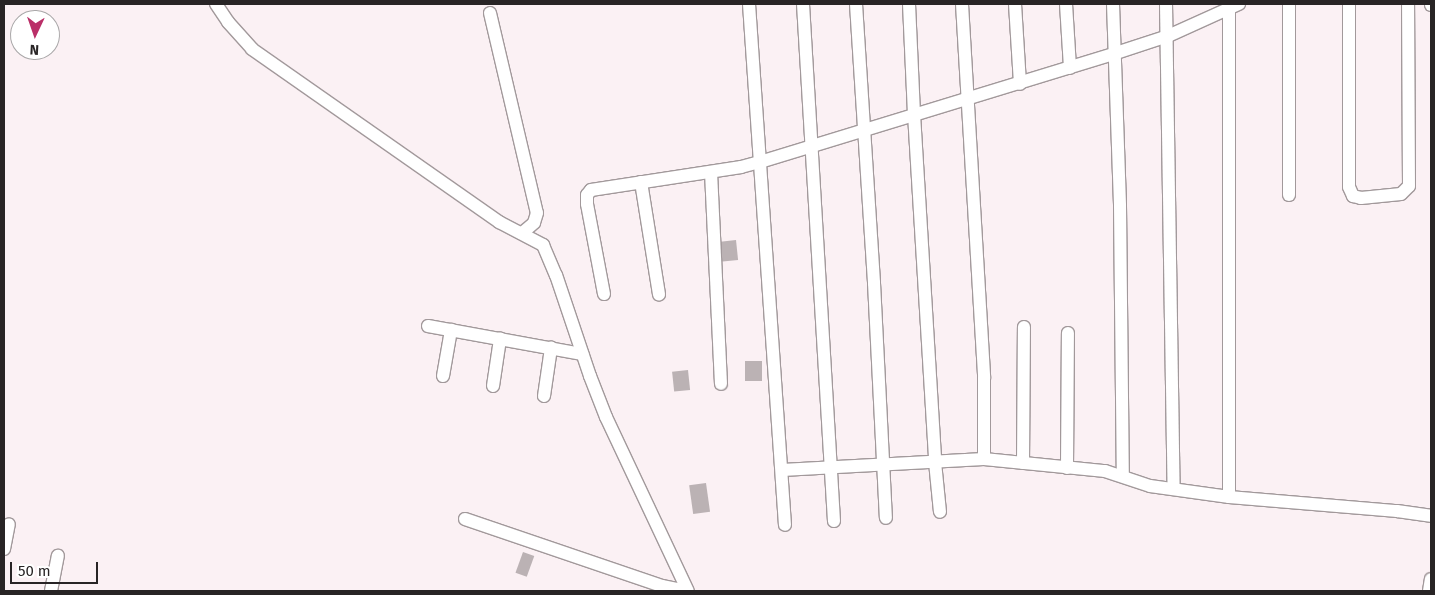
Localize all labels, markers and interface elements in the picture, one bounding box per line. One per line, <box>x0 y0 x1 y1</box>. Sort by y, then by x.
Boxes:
north arrow <box>10 10 60 60</box>
text: N <box>29 41 39 58</box>
scale bar <box>12 552 100 584</box>
text: 50 m <box>18 562 51 580</box>

